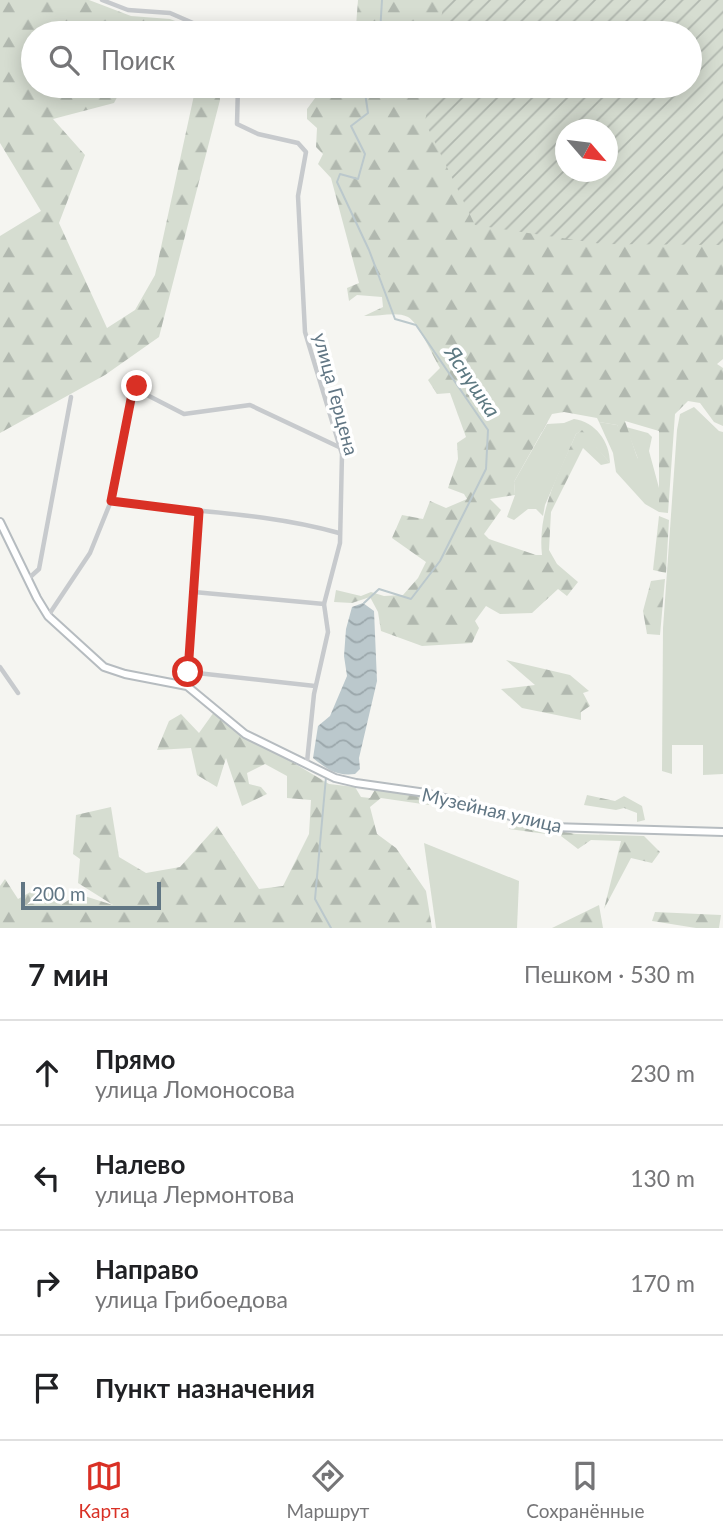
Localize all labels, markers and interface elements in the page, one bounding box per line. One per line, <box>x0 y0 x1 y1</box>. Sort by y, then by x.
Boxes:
search box <box>21 21 702 98</box>
icon: search <box>45 41 83 79</box>
text: Поиск <box>101 44 175 76</box>
north arrow <box>555 119 618 182</box>
street label: улица Герцена <box>309 330 364 458</box>
water label: Яснушка <box>440 340 506 421</box>
route end <box>121 370 152 401</box>
route start <box>172 656 203 687</box>
street label: Музейная улица <box>420 782 564 837</box>
scale bar <box>21 879 161 911</box>
text: 200 m <box>32 882 86 905</box>
text: 7 мин <box>28 956 109 992</box>
text: Пешком · 530 m <box>524 960 695 988</box>
text: Прямо <box>95 1043 176 1075</box>
icon: ahead <box>28 1054 66 1092</box>
text: 230 m <box>630 1059 695 1087</box>
text: улица Ломоносова <box>95 1075 295 1103</box>
text: Налево <box>95 1148 185 1180</box>
icon: left <box>28 1159 66 1197</box>
text: 130 m <box>630 1164 695 1192</box>
text: улица Лермонтова <box>95 1180 294 1208</box>
text: Направо <box>95 1253 199 1285</box>
icon: right <box>28 1264 66 1302</box>
text: 170 m <box>630 1269 695 1297</box>
text: улица Грибоедова <box>95 1285 288 1313</box>
icon: arrive <box>28 1369 66 1407</box>
text: Пункт назначения <box>95 1372 315 1404</box>
tab: Карта <box>78 1457 130 1522</box>
tab: Маршрут <box>287 1457 369 1522</box>
tab: Сохранённые <box>526 1457 645 1522</box>

